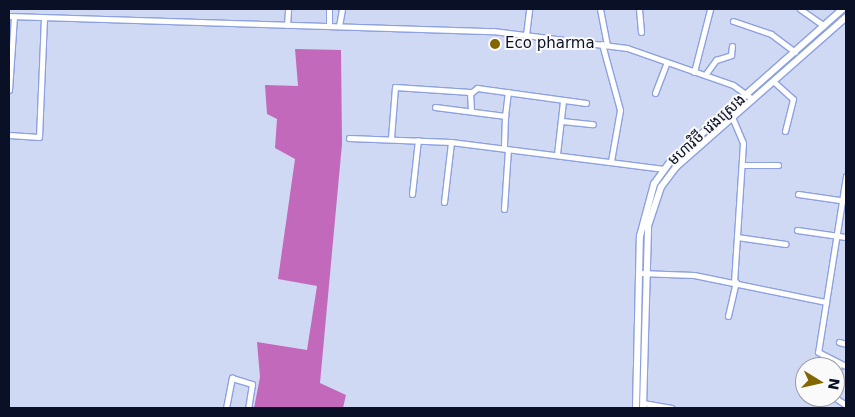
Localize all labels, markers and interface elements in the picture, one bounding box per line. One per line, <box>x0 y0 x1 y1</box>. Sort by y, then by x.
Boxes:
place label: Eco pharma <box>505 35 595 53</box>
marker: Eco pharma <box>489 38 501 50</box>
street label: មហាវិថី វេងស្រេង <box>665 91 749 169</box>
north arrow <box>795 357 845 407</box>
text: N <box>825 377 843 391</box>

